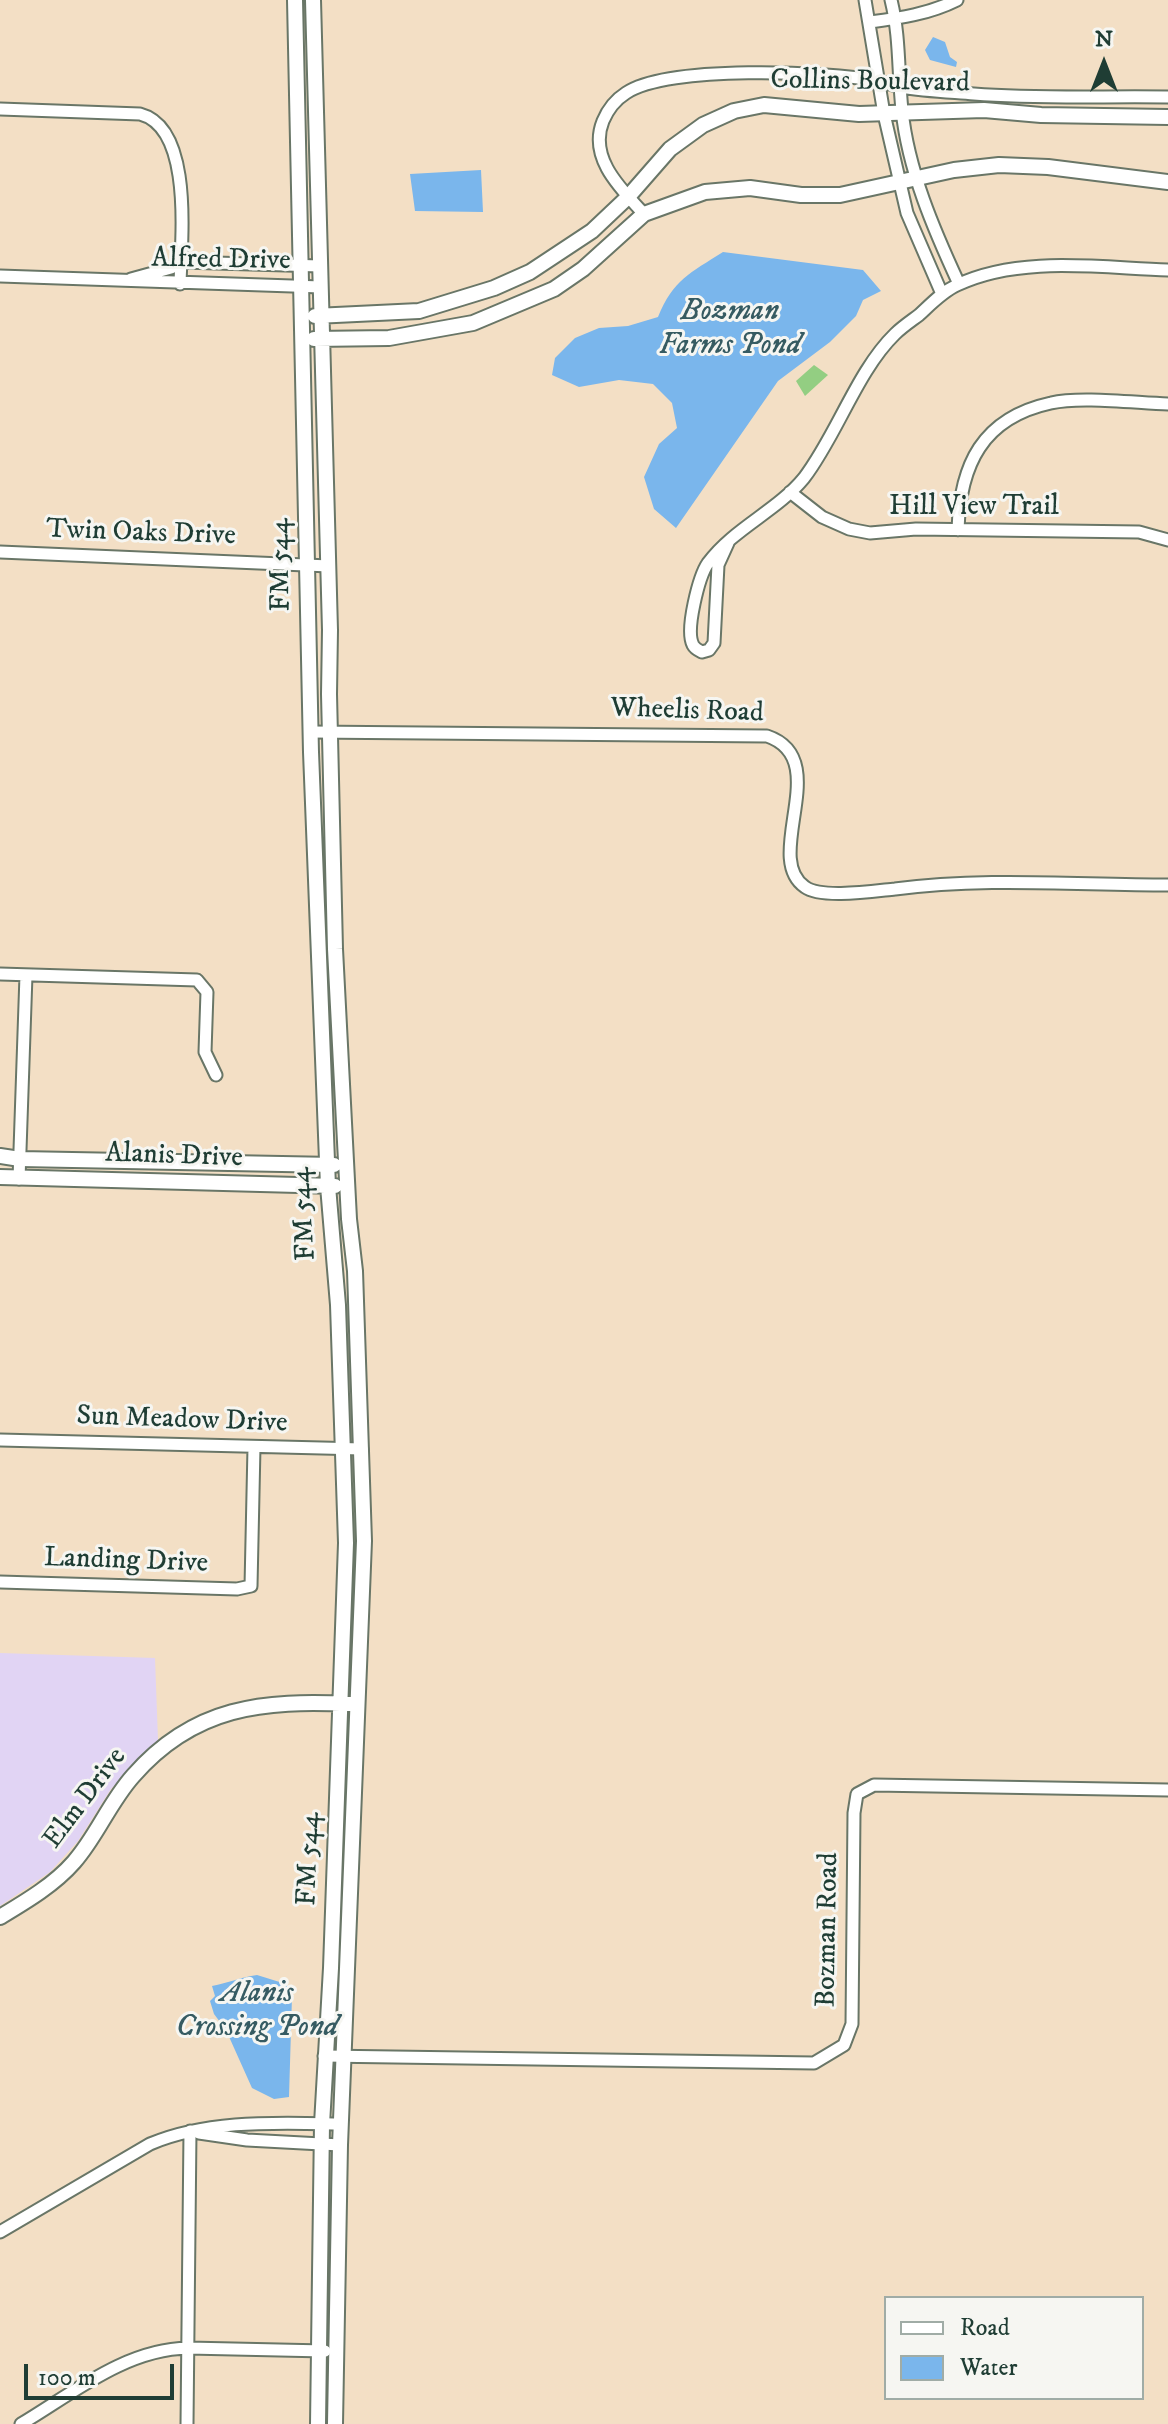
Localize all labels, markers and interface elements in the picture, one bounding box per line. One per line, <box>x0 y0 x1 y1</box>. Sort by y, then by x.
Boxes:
north arrow <box>1064 24 1144 104</box>
text: N <box>1095 26 1113 53</box>
street label: Collins Boulevard <box>770 64 970 102</box>
street label: Alfred Drive <box>151 243 291 279</box>
water label: Bozman Farms Pond <box>659 295 801 366</box>
street label: Hill View Trail <box>889 491 1059 525</box>
street label: Twin Oaks Drive <box>46 514 236 554</box>
street label: FM 544 <box>264 518 300 612</box>
street label: Wheelis Road <box>610 693 764 731</box>
street label: Alanis Drive <box>105 1138 243 1176</box>
street label: FM 544 <box>285 1166 325 1262</box>
street label: Sun Meadow Drive <box>76 1401 288 1441</box>
street label: Landing Drive <box>43 1542 209 1582</box>
street label: Elm Drive <box>37 1742 135 1856</box>
street label: FM 544 <box>292 1812 328 1906</box>
street label: Bozman Road <box>811 1852 847 2008</box>
water label: Alanis Crossing Pond <box>176 1977 338 2048</box>
legend <box>884 2296 1144 2400</box>
text: Road <box>960 2313 1010 2343</box>
scale bar <box>28 2348 178 2398</box>
text: Water <box>960 2353 1017 2383</box>
text: 100 m <box>38 2363 96 2393</box>

